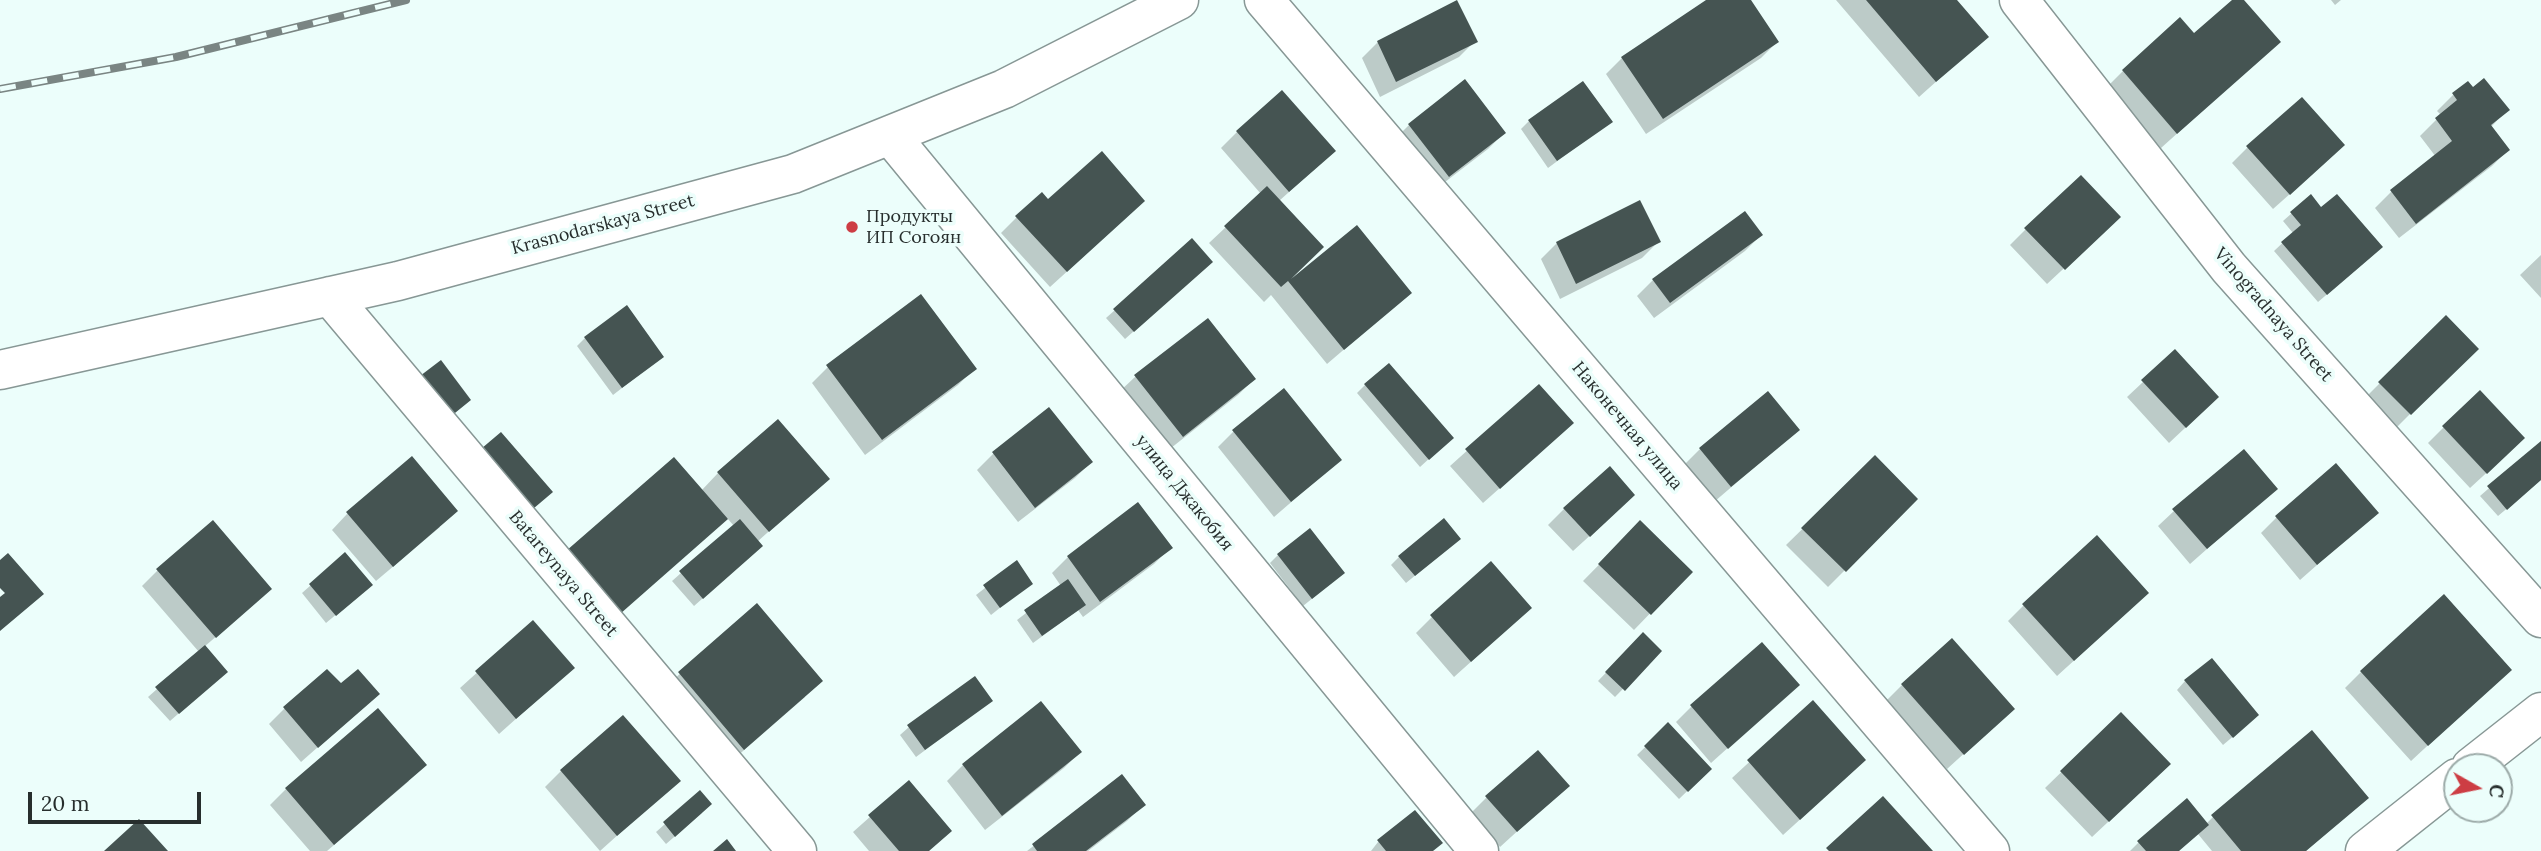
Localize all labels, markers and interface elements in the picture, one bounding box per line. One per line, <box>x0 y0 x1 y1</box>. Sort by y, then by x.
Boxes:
street label: Krasnodarskaya Street <box>509 190 697 260</box>
place label: Продукты ИП Согоян <box>866 206 961 248</box>
marker: Продукты ИП Согоян <box>844 219 860 235</box>
street label: Vinogradnaya Street <box>2209 244 2337 386</box>
street label: Наконечная улица <box>1567 357 1687 495</box>
street label: улица Джакобия <box>1131 431 1237 555</box>
street label: Batareynaya Street <box>504 507 622 641</box>
north arrow <box>2443 753 2513 823</box>
scale bar <box>32 778 205 822</box>
text: С <box>2484 783 2510 799</box>
text: 20 m <box>41 790 90 817</box>

